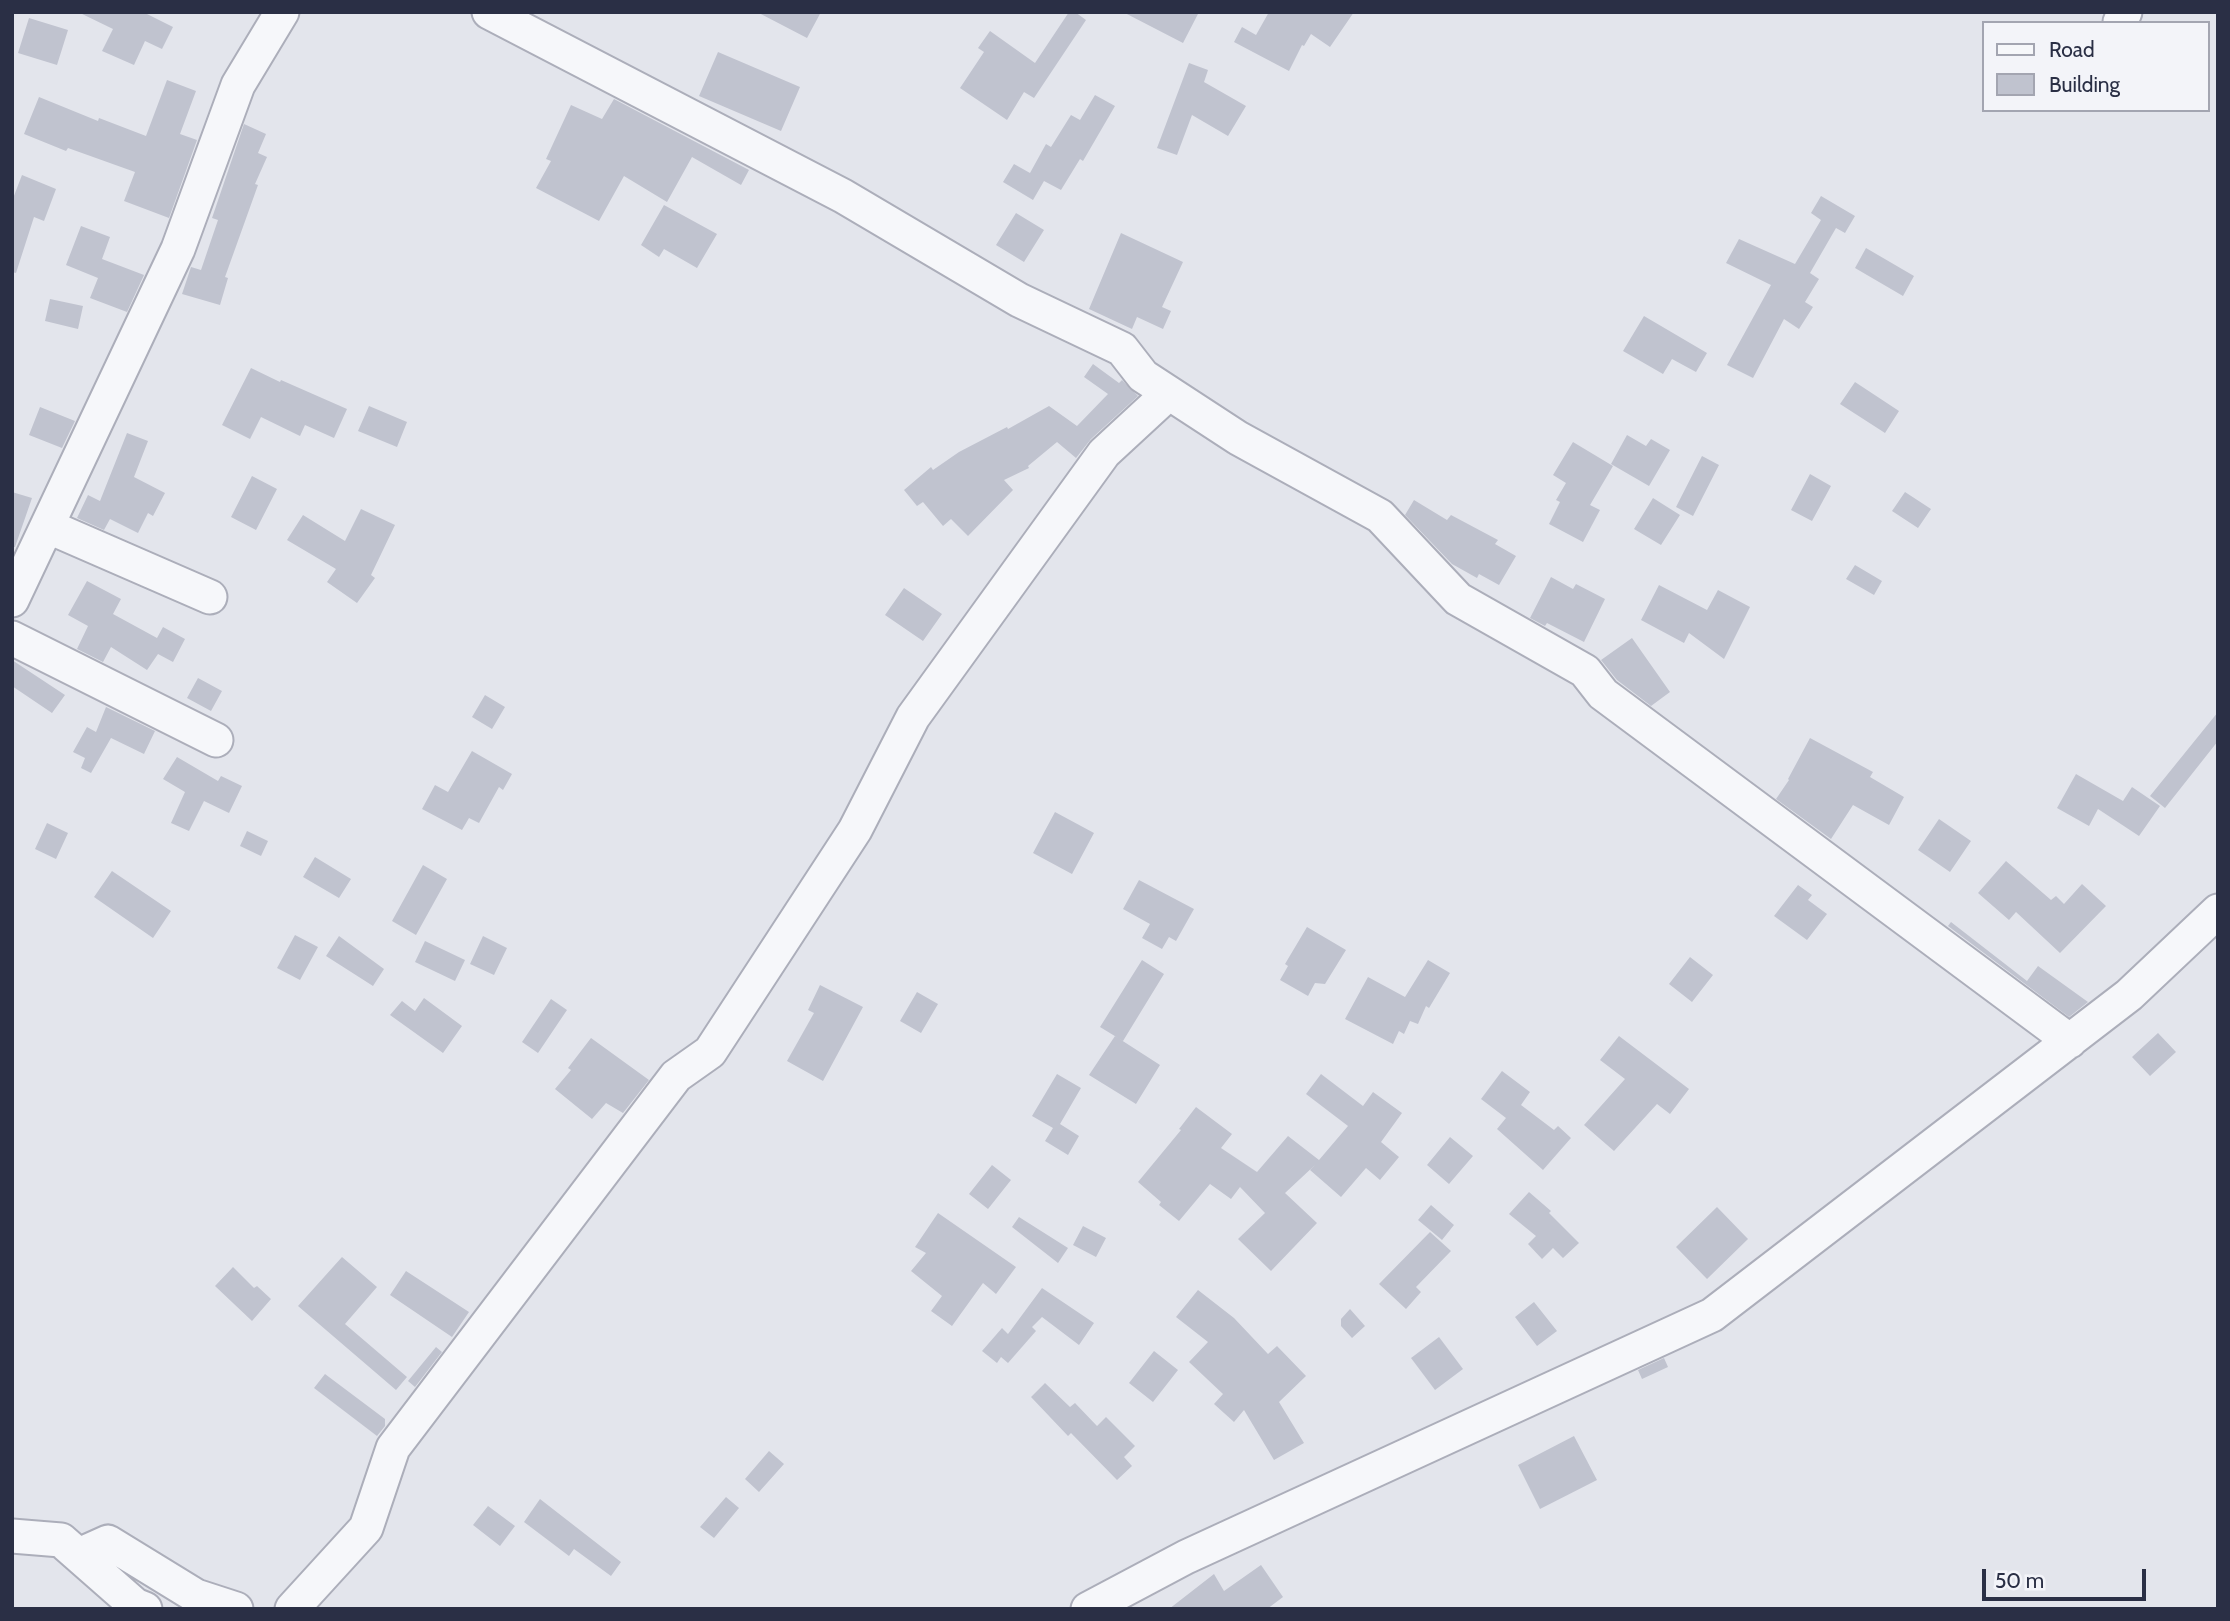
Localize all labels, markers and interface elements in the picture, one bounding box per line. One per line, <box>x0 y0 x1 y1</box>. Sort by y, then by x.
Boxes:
legend <box>1982 21 2209 112</box>
text: Road <box>2049 37 2095 62</box>
text: Building <box>2049 72 2120 97</box>
scale bar <box>1985 1554 2150 1598</box>
text: 50 m <box>1995 1568 2044 1593</box>

